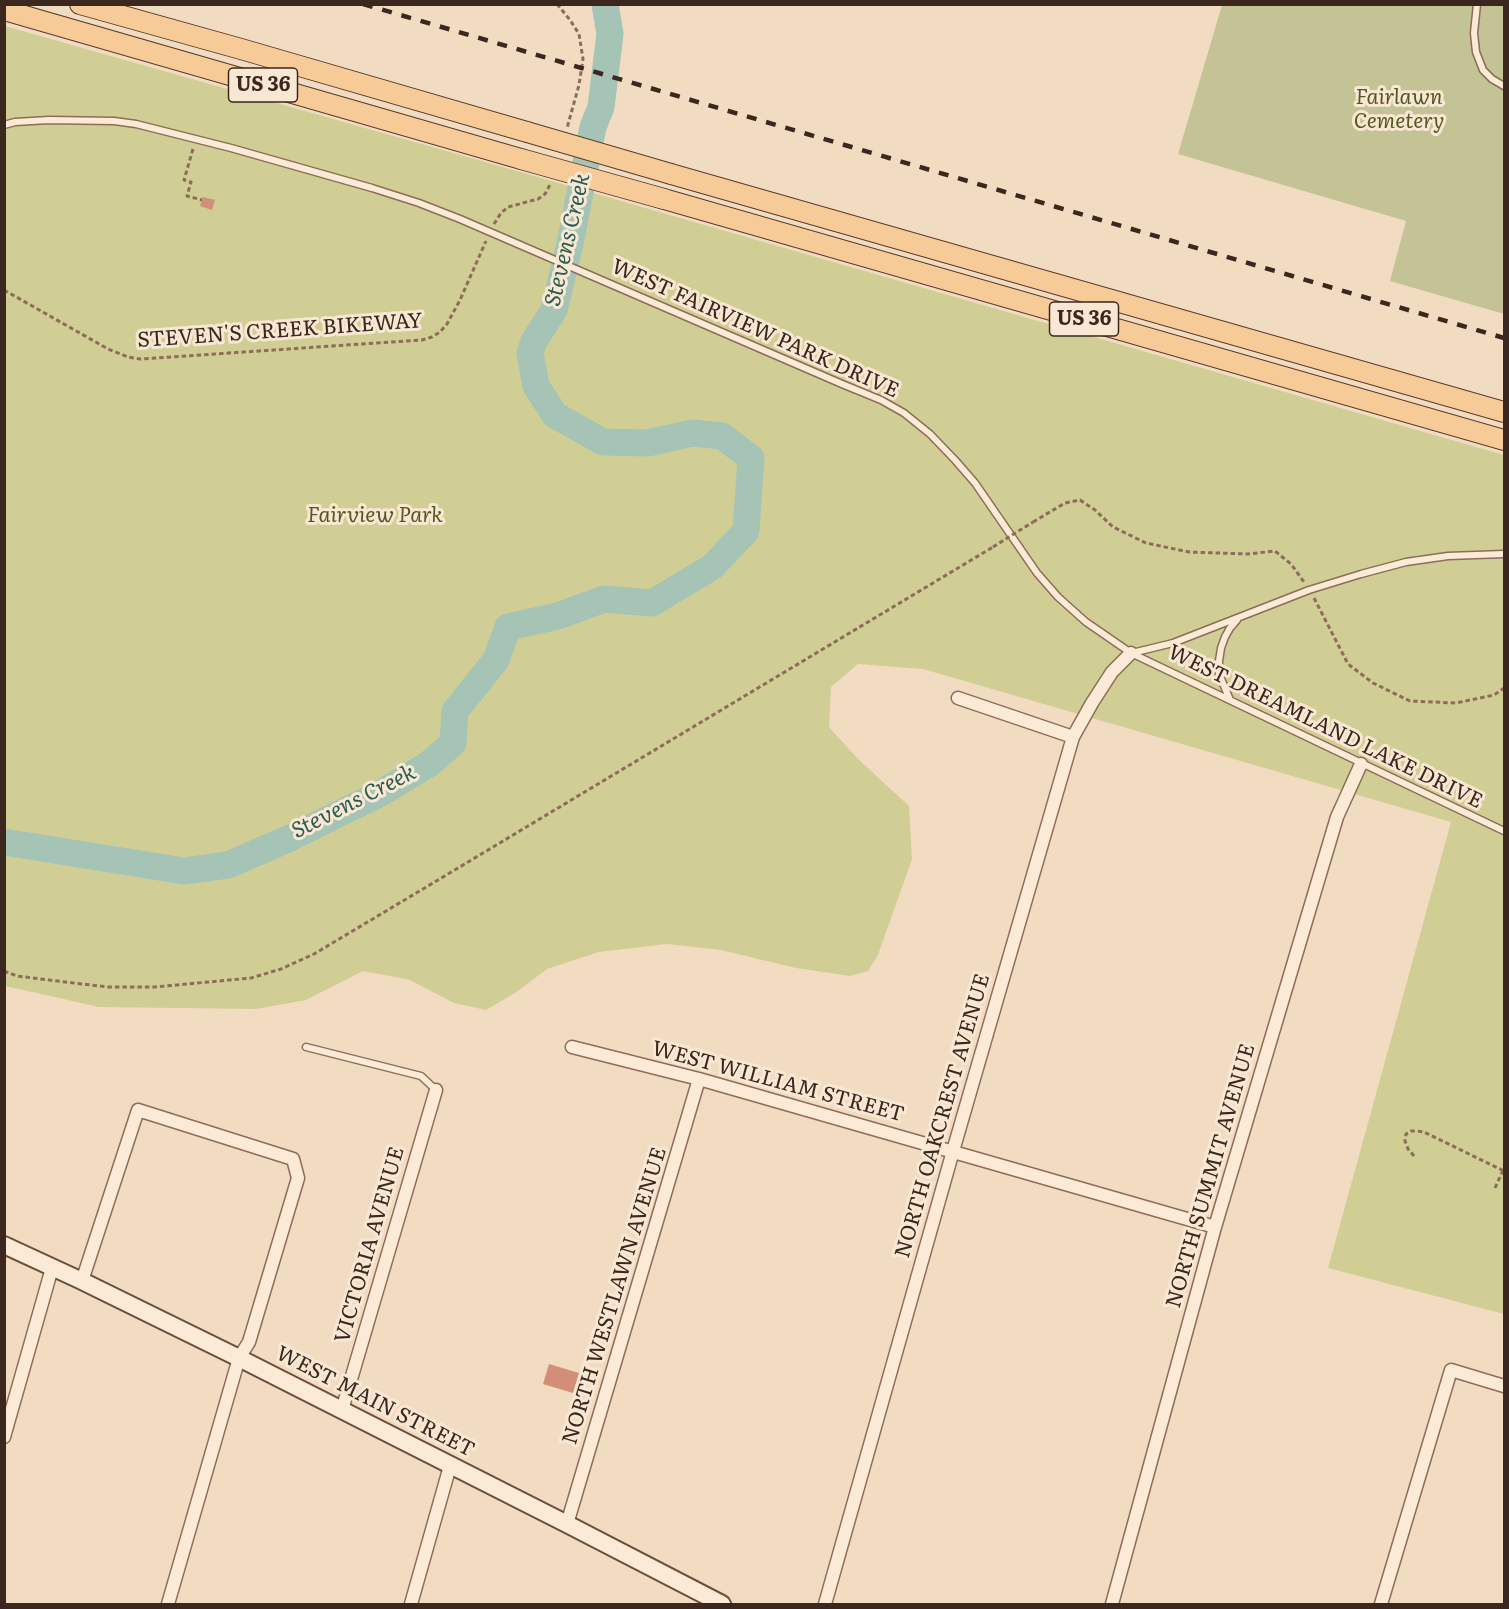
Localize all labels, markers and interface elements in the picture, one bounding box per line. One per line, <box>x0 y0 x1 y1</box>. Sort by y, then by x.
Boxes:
road number: US 36 <box>228 68 298 102</box>
park label: Fairlawn Cemetery <box>1354 85 1444 135</box>
water label: Stevens Creek <box>540 171 596 309</box>
street label: WEST FAIRVIEW PARK DRIVE <box>607 254 903 404</box>
road number: US 36 <box>1050 302 1118 336</box>
street label: STEVEN'S CREEK BIKEWAY <box>136 308 424 354</box>
park label: Fairview Park <box>307 503 443 529</box>
street label: WEST DREAMLAND LAKE DRIVE <box>1164 640 1486 814</box>
water label: Stevens Creek <box>288 759 420 845</box>
street label: NORTH OAKCREST AVENUE <box>890 971 996 1261</box>
street label: WEST WILLIAM STREET <box>649 1036 907 1128</box>
street label: NORTH SUMMIT AVENUE <box>1161 1041 1261 1311</box>
street label: VICTORIA AVENUE <box>330 1144 410 1346</box>
street label: NORTH WESTLAWN AVENUE <box>558 1144 672 1448</box>
street label: WEST MAIN STREET <box>272 1341 478 1463</box>

